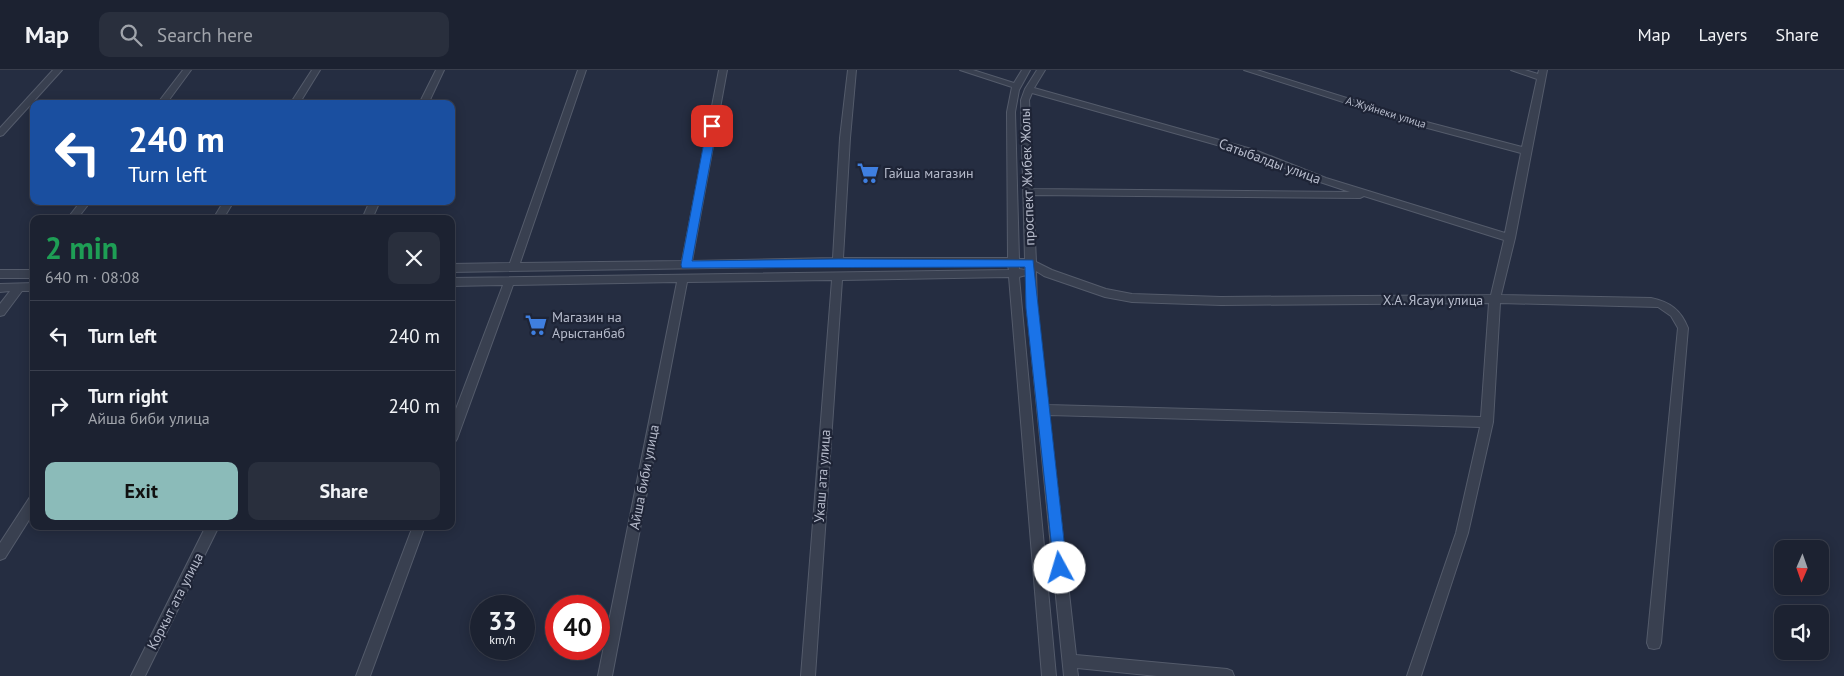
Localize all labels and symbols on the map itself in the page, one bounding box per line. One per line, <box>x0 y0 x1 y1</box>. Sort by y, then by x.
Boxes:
street label: А.Жуйнеки улица <box>1344 93 1428 131</box>
pin <box>691 105 733 147</box>
street label: проспект Жибек Жолы <box>1016 108 1038 246</box>
street label: Сатыбалды улица <box>1216 134 1324 188</box>
supermarket icon: Гайша магазин <box>855 160 881 186</box>
place label: Гайша магазин <box>884 164 974 182</box>
street label: Х.А. Ясауи улица <box>1383 291 1483 309</box>
place label: Магазин на Арыстанбаб <box>552 308 625 342</box>
supermarket icon: Магазин на Арыстанбаб <box>523 312 549 338</box>
street label: Айша биби улица <box>625 423 663 531</box>
street label: Укаш ата улица <box>810 429 834 523</box>
north arrow <box>1774 540 1829 595</box>
position arrow <box>1033 541 1085 593</box>
street label: Коркыт ата улица <box>143 549 207 652</box>
speed limit sign: 40 <box>545 595 610 660</box>

